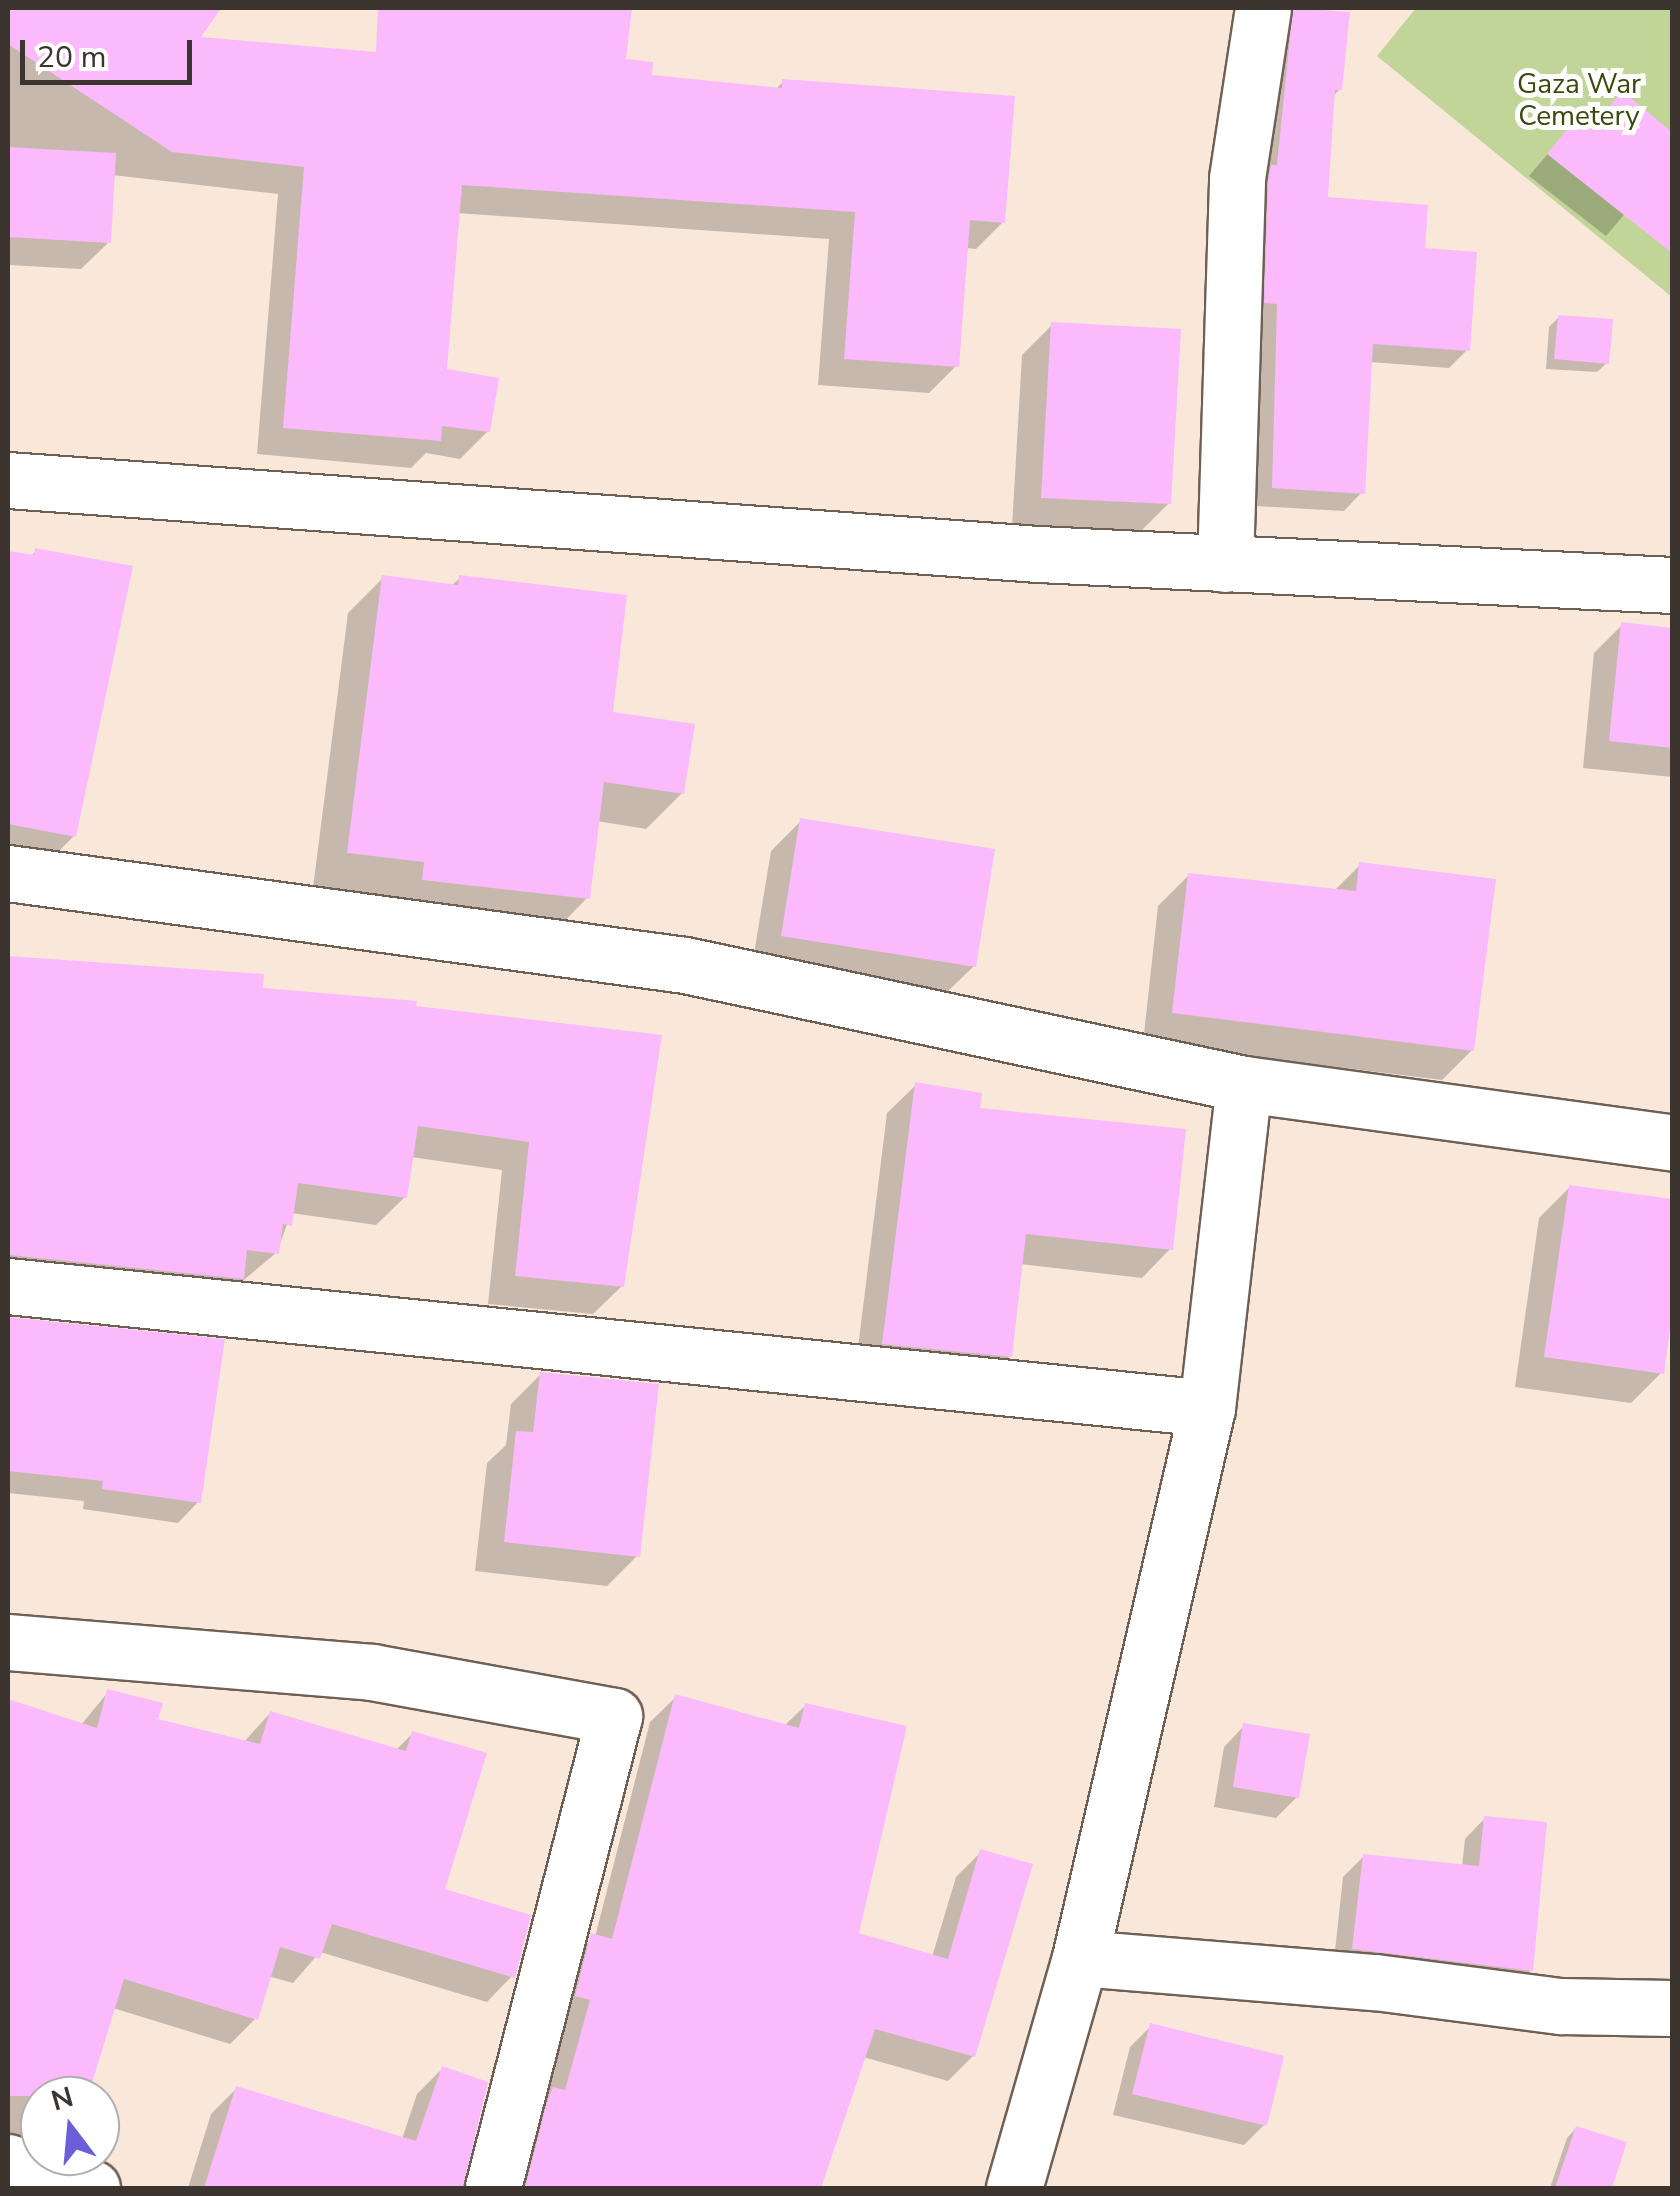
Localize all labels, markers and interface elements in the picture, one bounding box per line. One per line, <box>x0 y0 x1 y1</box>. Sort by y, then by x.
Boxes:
scale bar <box>25 20 198 82</box>
text: 20 m <box>37 37 106 78</box>
park label: Gaza War Cemetery <box>1517 67 1641 133</box>
north arrow <box>20 2076 120 2176</box>
text: N <box>47 2078 78 2120</box>

